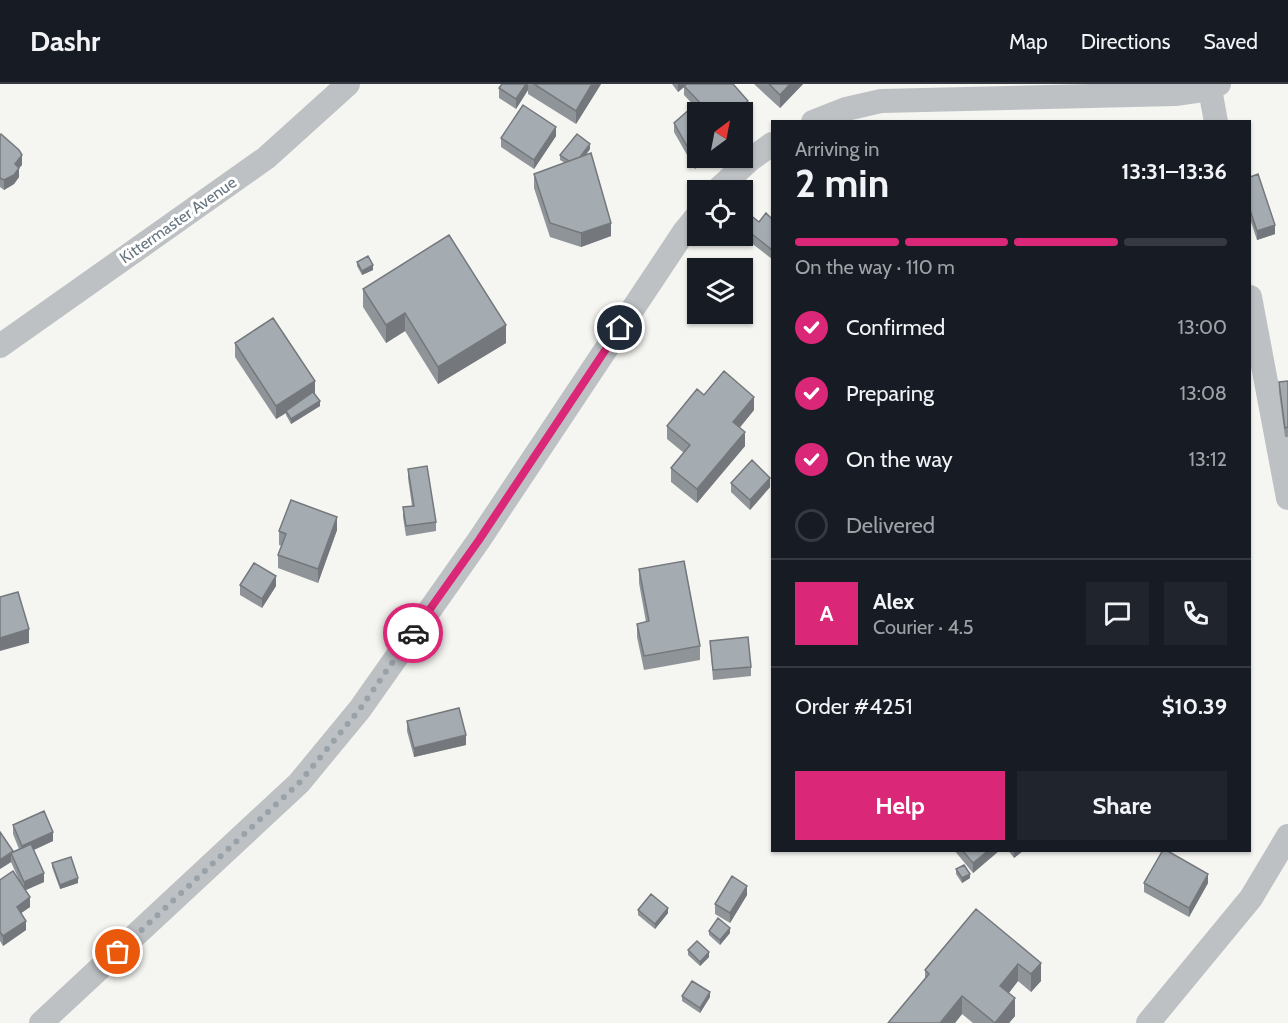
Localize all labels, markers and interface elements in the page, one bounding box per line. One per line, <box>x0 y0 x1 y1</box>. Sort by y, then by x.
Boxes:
text: Dashr <box>30 24 100 58</box>
text: Map <box>1009 29 1048 54</box>
text: Directions <box>1081 29 1170 54</box>
text: Saved <box>1203 29 1258 54</box>
north arrow <box>687 102 753 168</box>
map controls <box>687 102 753 324</box>
text: Arriving in <box>795 137 879 161</box>
text: 13:31–13:36 <box>1121 158 1227 185</box>
text: 2 min <box>795 159 889 207</box>
street label: Kittermaster Avenue <box>116 173 240 267</box>
button: locate <box>687 180 753 246</box>
text: On the way · 110 m <box>795 255 955 279</box>
button: layers <box>687 258 753 324</box>
pin <box>594 302 645 353</box>
icon: home <box>603 311 636 344</box>
icon: check <box>795 311 828 344</box>
text: Confirmed <box>846 314 945 341</box>
text: 13:00 <box>1178 315 1227 339</box>
icon: check <box>795 377 828 410</box>
text: Preparing <box>846 380 934 407</box>
text: 13:08 <box>1179 381 1227 405</box>
icon: check <box>795 443 828 476</box>
text: On the way <box>846 446 953 473</box>
text: 13:12 <box>1189 447 1227 471</box>
text: Delivered <box>846 512 935 539</box>
button: chat <box>1086 582 1149 645</box>
button: phone <box>1164 582 1227 645</box>
text: Alex <box>873 588 914 615</box>
text: A <box>820 600 833 627</box>
courier <box>383 603 443 663</box>
text: Courier · 4.5 <box>873 615 974 639</box>
icon: car <box>397 617 430 650</box>
text: Order #4251 <box>795 693 913 720</box>
text: $10.39 <box>1162 693 1227 720</box>
button: Help <box>795 771 1005 840</box>
button: Share <box>1017 771 1227 840</box>
pin <box>92 926 143 977</box>
icon: bag <box>101 935 134 968</box>

